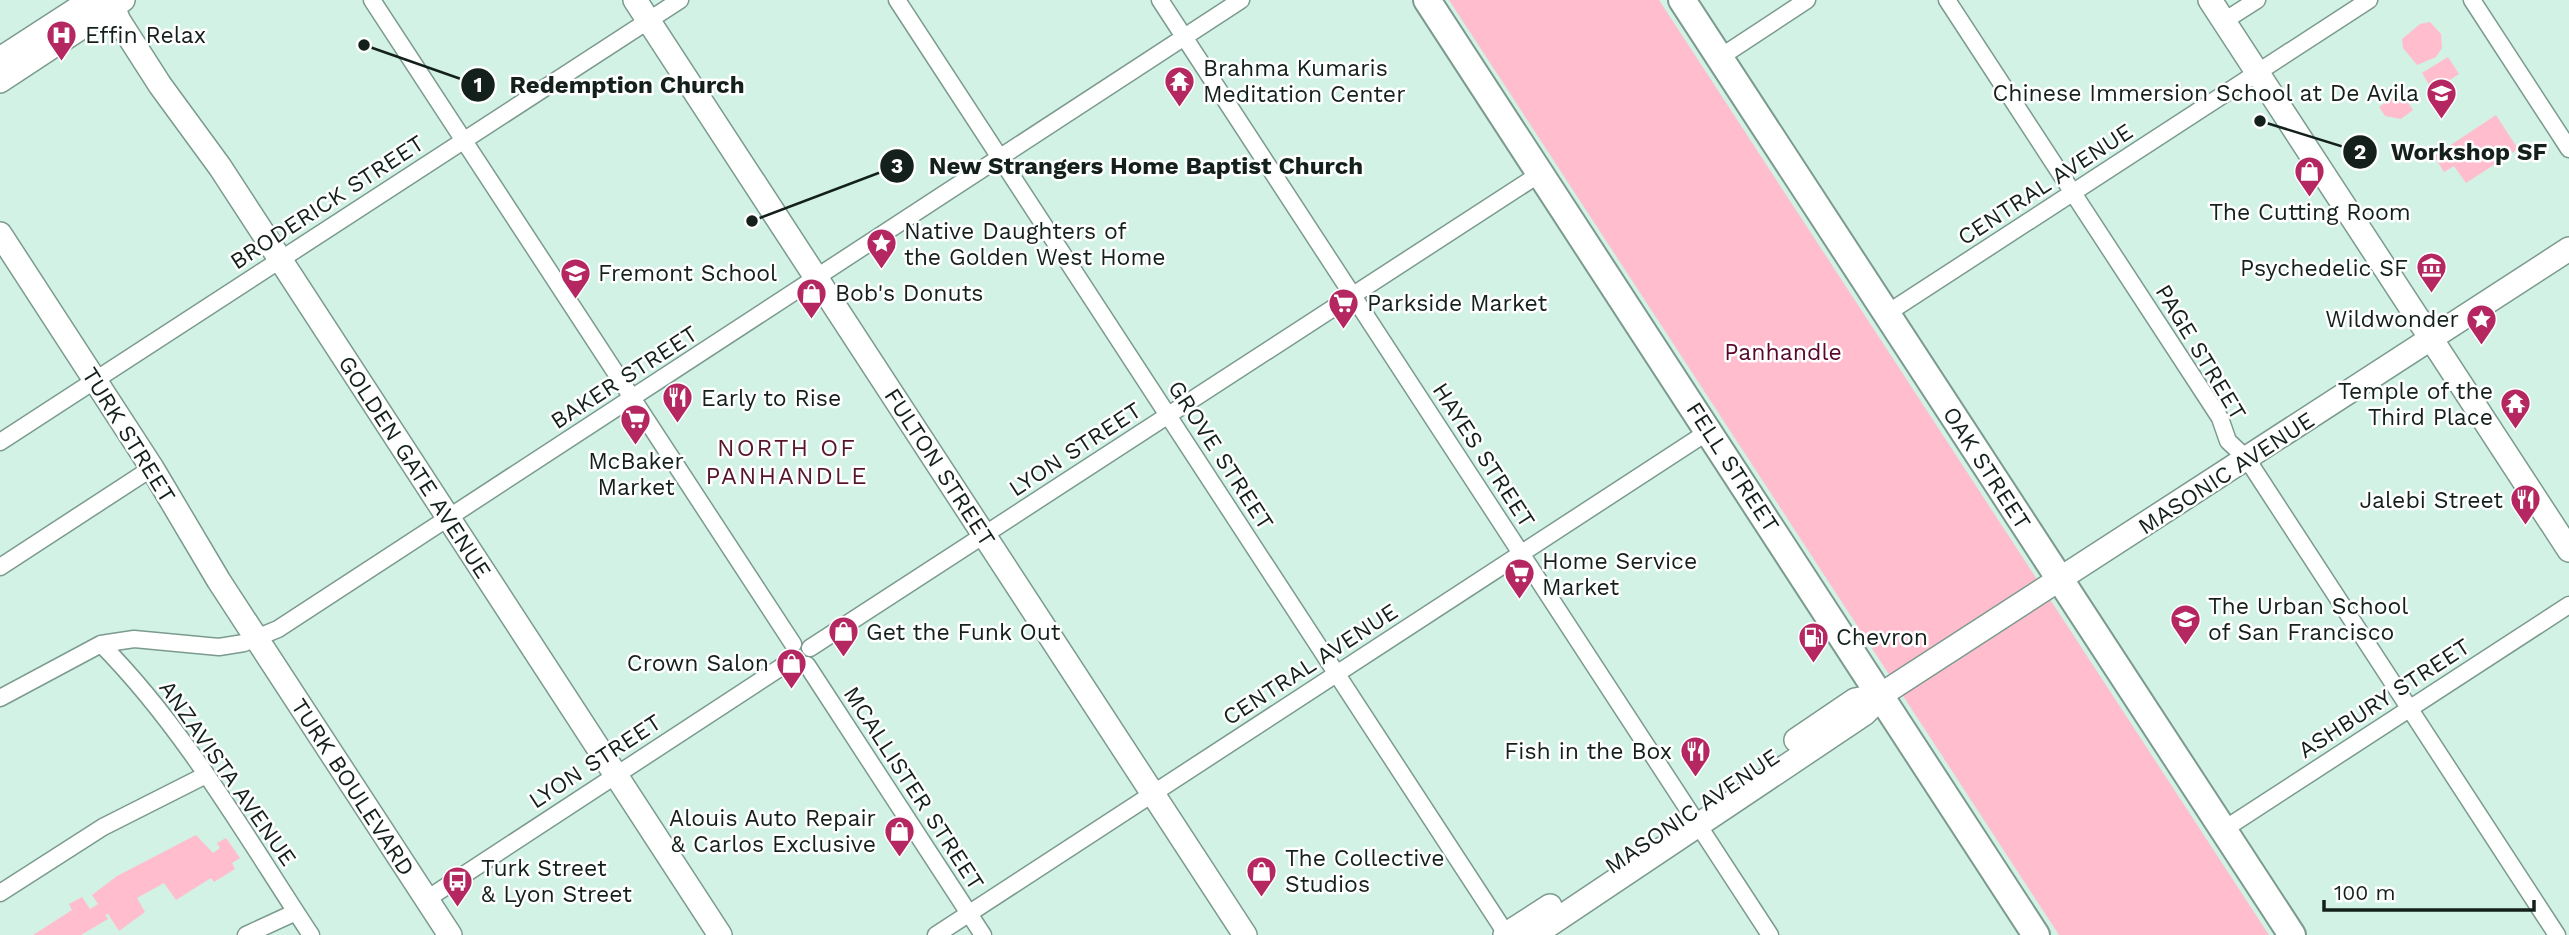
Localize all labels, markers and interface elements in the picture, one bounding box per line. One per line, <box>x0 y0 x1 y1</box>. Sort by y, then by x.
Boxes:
hospital icon: Effin Relax <box>45 18 79 62</box>
place label: Effin Relax <box>85 22 206 49</box>
place label: Brahma Kumaris Meditation Center <box>1203 55 1406 108</box>
callout: Redemption Church <box>461 62 759 107</box>
temple icon: Brahma Kumaris Meditation Center <box>1163 64 1197 108</box>
text: Redemption Church <box>509 71 745 99</box>
text: 1 <box>473 72 483 97</box>
school or university icon: Chinese Immersion School at De Avila <box>2425 76 2459 120</box>
place label: Chinese Immersion School at De Avila <box>1992 80 2419 107</box>
street label: CENTRAL AVENUE <box>1953 118 2138 251</box>
callout: Workshop SF <box>2342 129 2562 174</box>
street label: BRODERICK STREET <box>225 130 429 275</box>
text: Workshop SF <box>2391 138 2547 166</box>
text: 2 <box>2354 139 2366 164</box>
callout: New Strangers Home Baptist Church <box>879 143 1377 188</box>
text: New Strangers Home Baptist Church <box>929 152 1363 180</box>
text: 3 <box>891 153 903 178</box>
shop icon: The Cutting Room <box>2293 154 2327 198</box>
place label: The Cutting Room <box>2209 199 2411 226</box>
place label: Native Daughters of the Golden West Home <box>904 218 1166 271</box>
place icon: Native Daughters of the Golden West Home <box>864 227 898 271</box>
museum icon: Psychedelic SF <box>2414 251 2448 295</box>
place label: Psychedelic SF <box>2240 255 2408 282</box>
school or university icon: Fremont School <box>558 256 592 300</box>
place label: Fremont School <box>598 260 777 287</box>
shop icon: Bob's Donuts <box>795 276 829 320</box>
place label: Bob's Donuts <box>835 280 983 307</box>
street label: PAGE STREET <box>2150 280 2252 425</box>
supermarket icon: Parkside Market <box>1327 286 1361 330</box>
place label: Parkside Market <box>1367 290 1547 317</box>
place icon: Wildwonder <box>2465 302 2499 346</box>
place label: Wildwonder <box>2325 306 2459 333</box>
street label: BAKER STREET <box>546 320 703 435</box>
park label: Panhandle <box>1724 339 1842 366</box>
street label: GOLDEN GATE AVENUE <box>332 351 497 584</box>
street label: TURK STREET <box>76 363 181 508</box>
street label: GROVE STREET <box>1162 376 1279 535</box>
street label: HAYES STREET <box>1427 378 1540 533</box>
place label: Temple of the Third Place <box>2338 378 2493 431</box>
restaurant icon: Early to Rise <box>661 381 695 425</box>
street label: FULTON STREET <box>878 383 1001 551</box>
place label: Early to Rise <box>701 385 841 412</box>
temple icon: Temple of the Third Place <box>2499 387 2533 431</box>
street label: LYON STREET <box>1004 397 1147 502</box>
street label: FELL STREET <box>1680 397 1785 538</box>
street label: OAK STREET <box>1937 402 2036 535</box>
supermarket icon: McBaker Market <box>619 403 653 447</box>
street label: MASONIC AVENUE <box>2133 406 2319 540</box>
district label: NORTH OF PANHANDLE <box>706 434 868 490</box>
place label: McBaker Market <box>588 448 684 501</box>
restaurant icon: Jalebi Street <box>2509 483 2543 527</box>
place label: Jalebi Street <box>2359 487 2503 514</box>
place label: Home Service Market <box>1542 548 1697 601</box>
supermarket icon: Home Service Market <box>1502 557 1536 601</box>
place label: The Urban School of San Francisco <box>2208 593 2408 646</box>
street label: CENTRAL AVENUE <box>1218 598 1403 731</box>
school or university icon: The Urban School of San Francisco <box>2168 602 2202 646</box>
shop icon: Get the Funk Out <box>826 615 860 659</box>
place label: Get the Funk Out <box>866 619 1061 646</box>
fuel station icon: Chevron <box>1796 620 1830 664</box>
place label: Chevron <box>1836 624 1928 651</box>
street label: ASHBURY STREET <box>2293 633 2475 764</box>
shop icon: Crown Salon <box>775 646 809 690</box>
place label: Crown Salon <box>627 650 769 677</box>
street label: ANZAVISTA AVENUE <box>153 675 302 871</box>
street label: MCALLISTER STREET <box>838 681 990 895</box>
street label: TURK BOULEVARD <box>285 694 420 881</box>
street label: LYON STREET <box>524 709 667 814</box>
restaurant icon: Fish in the Box <box>1678 734 1712 778</box>
place label: Fish in the Box <box>1504 738 1672 765</box>
street label: MASONIC AVENUE <box>1600 743 1784 880</box>
place label: Alouis Auto Repair & Carlos Exclusive <box>669 805 876 858</box>
shop icon: Alouis Auto Repair & Carlos Exclusive <box>882 814 916 858</box>
place label: The Collective Studios <box>1285 845 1445 898</box>
shop icon: The Collective Studios <box>1245 854 1279 898</box>
place label: Turk Street & Lyon Street <box>481 855 632 908</box>
bus stop icon: Turk Street & Lyon Street <box>441 864 475 908</box>
scale bar <box>2324 869 2534 913</box>
text: 100 m <box>2334 880 2396 905</box>

